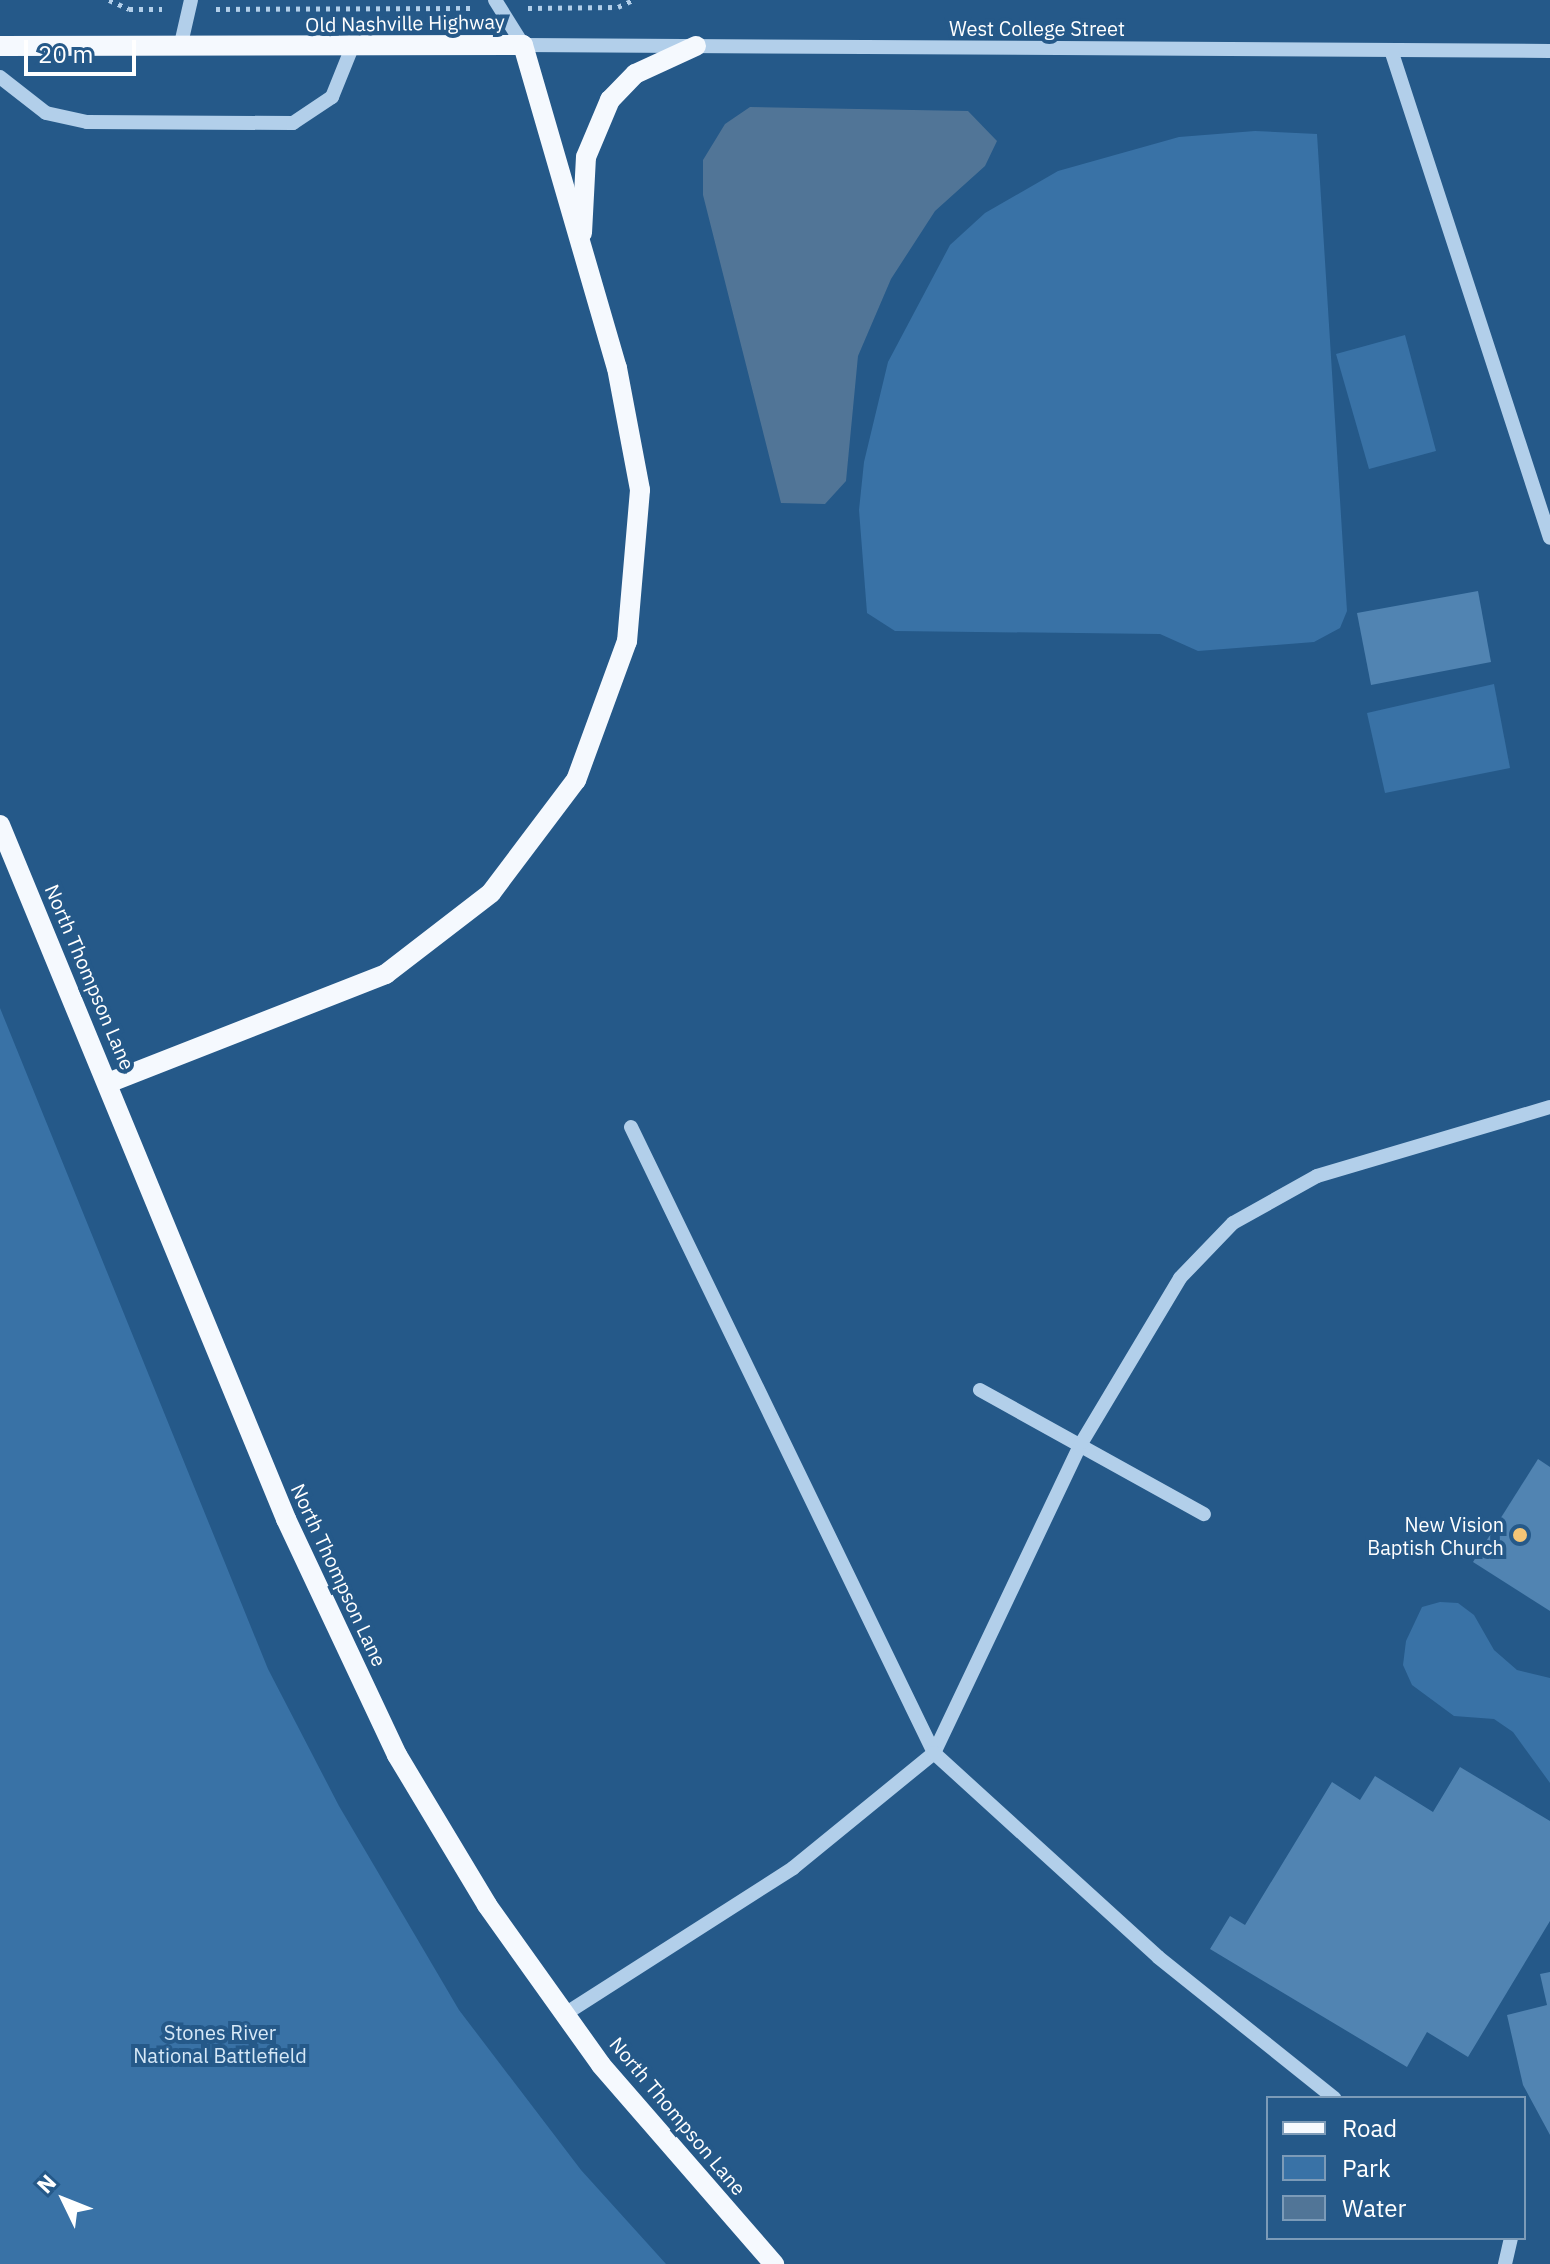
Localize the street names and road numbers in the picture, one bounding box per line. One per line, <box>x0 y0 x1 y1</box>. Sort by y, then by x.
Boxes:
street label: Old Nashville Highway <box>305 9 505 37</box>
street label: West College Street <box>949 16 1125 40</box>
street label: North Thompson Lane <box>40 881 140 1073</box>
street label: North Thompson Lane <box>286 1480 392 1670</box>
street label: North Thompson Lane <box>605 2032 751 2200</box>

